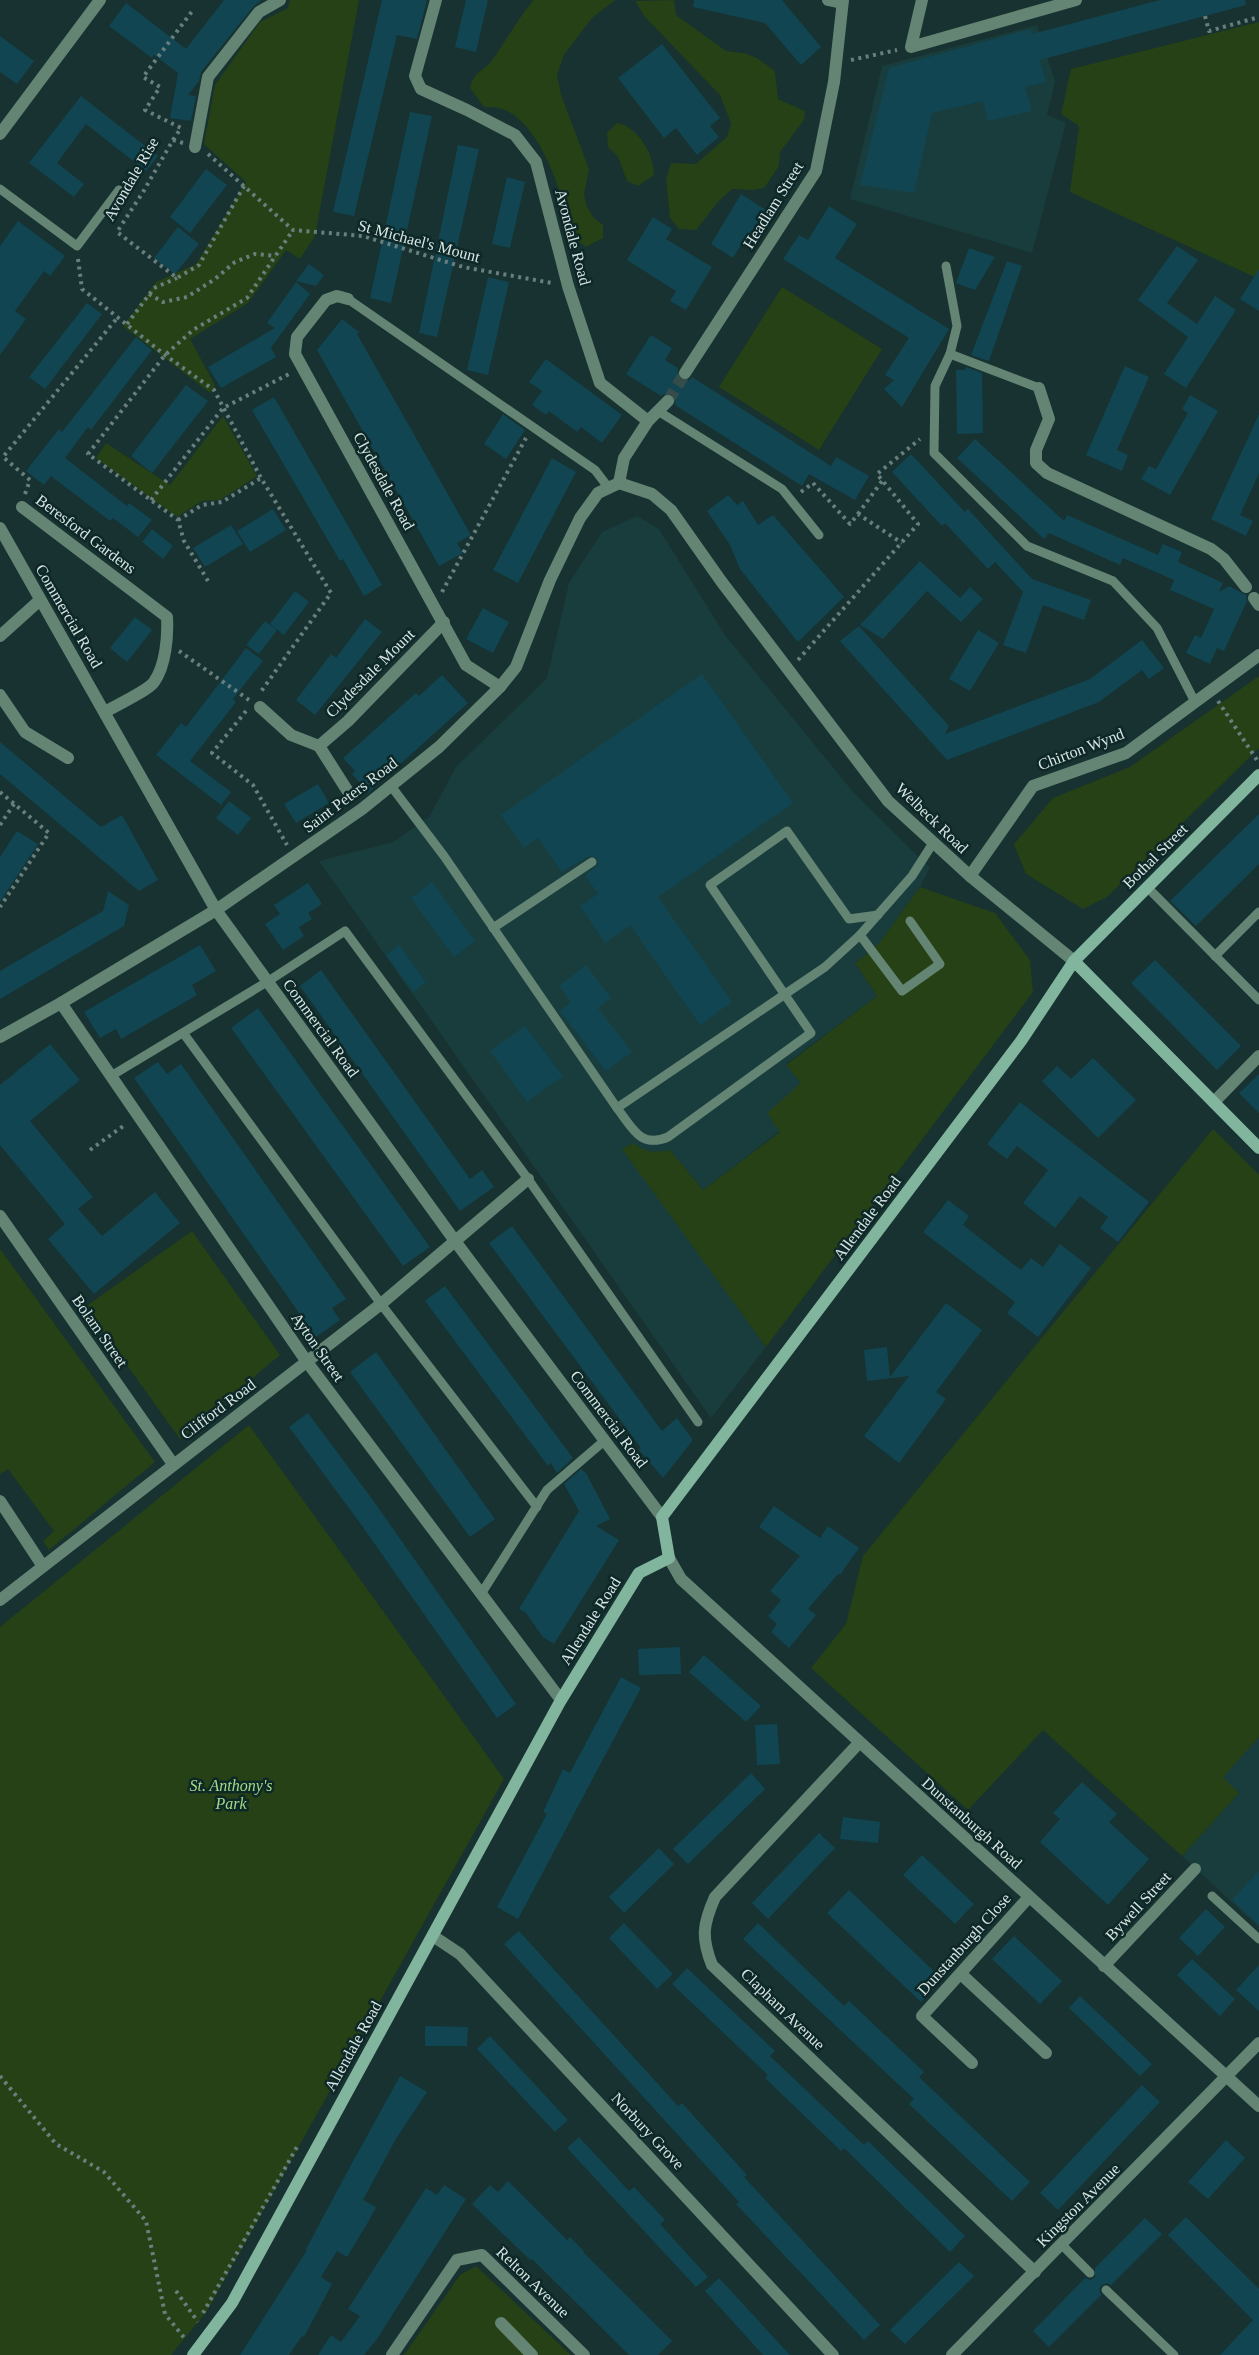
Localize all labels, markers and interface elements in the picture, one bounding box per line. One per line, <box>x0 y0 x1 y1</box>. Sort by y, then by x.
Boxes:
street label: Avondale Rise <box>100 134 162 224</box>
street label: Headlam Street <box>740 158 807 252</box>
street label: Avondale Road <box>552 187 594 287</box>
street label: St Michael's Mount <box>356 217 482 266</box>
street label: Clydesdale Road <box>349 429 418 533</box>
street label: Beresford Gardens <box>33 491 139 577</box>
street label: Commercial Road <box>32 561 106 671</box>
street label: Clydesdale Mount <box>322 625 419 721</box>
street label: Chirton Wynd <box>1036 725 1127 774</box>
street label: Saint Peters Road <box>299 754 401 836</box>
street label: Welbeck Road <box>893 779 971 857</box>
street label: Bothal Street <box>1119 820 1191 892</box>
street label: Commercial Road <box>280 976 362 1080</box>
street label: Allendale Road <box>830 1173 904 1263</box>
street label: Bolam Street <box>69 1292 131 1371</box>
street label: Ayton Street <box>287 1309 348 1386</box>
street label: Commercial Road <box>567 1367 651 1471</box>
street label: Clifford Road <box>177 1375 259 1443</box>
street label: Allendale Road <box>556 1574 624 1668</box>
street label: Dunstanburgh Road <box>918 1774 1025 1873</box>
park label: St. Anthony's Park <box>189 1777 273 1812</box>
street label: Bywell Street <box>1102 1868 1175 1944</box>
street label: Dunstanburgh Close <box>914 1890 1015 1999</box>
street label: Clapham Avenue <box>737 1965 828 2054</box>
street label: Allendale Road <box>321 1998 385 2094</box>
street label: Norbury Grove <box>608 2089 688 2173</box>
street label: Kingston Avenue <box>1033 2160 1124 2251</box>
street label: Relton Avenue <box>493 2243 573 2321</box>

